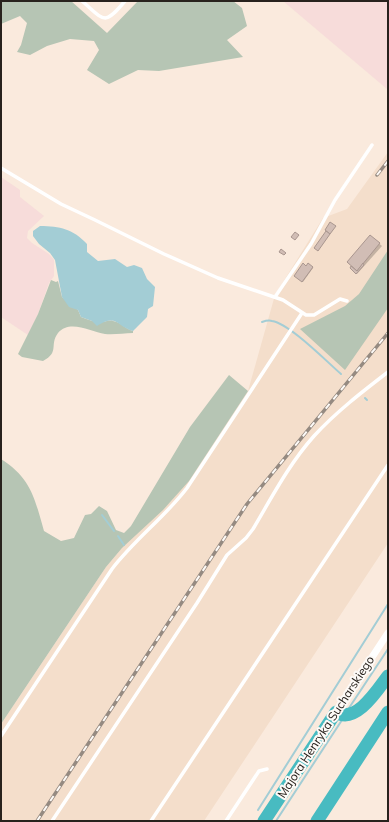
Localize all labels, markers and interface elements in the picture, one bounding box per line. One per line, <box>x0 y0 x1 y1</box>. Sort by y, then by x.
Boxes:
street label: Majora Henryka Sucharskiego <box>274 653 377 801</box>

